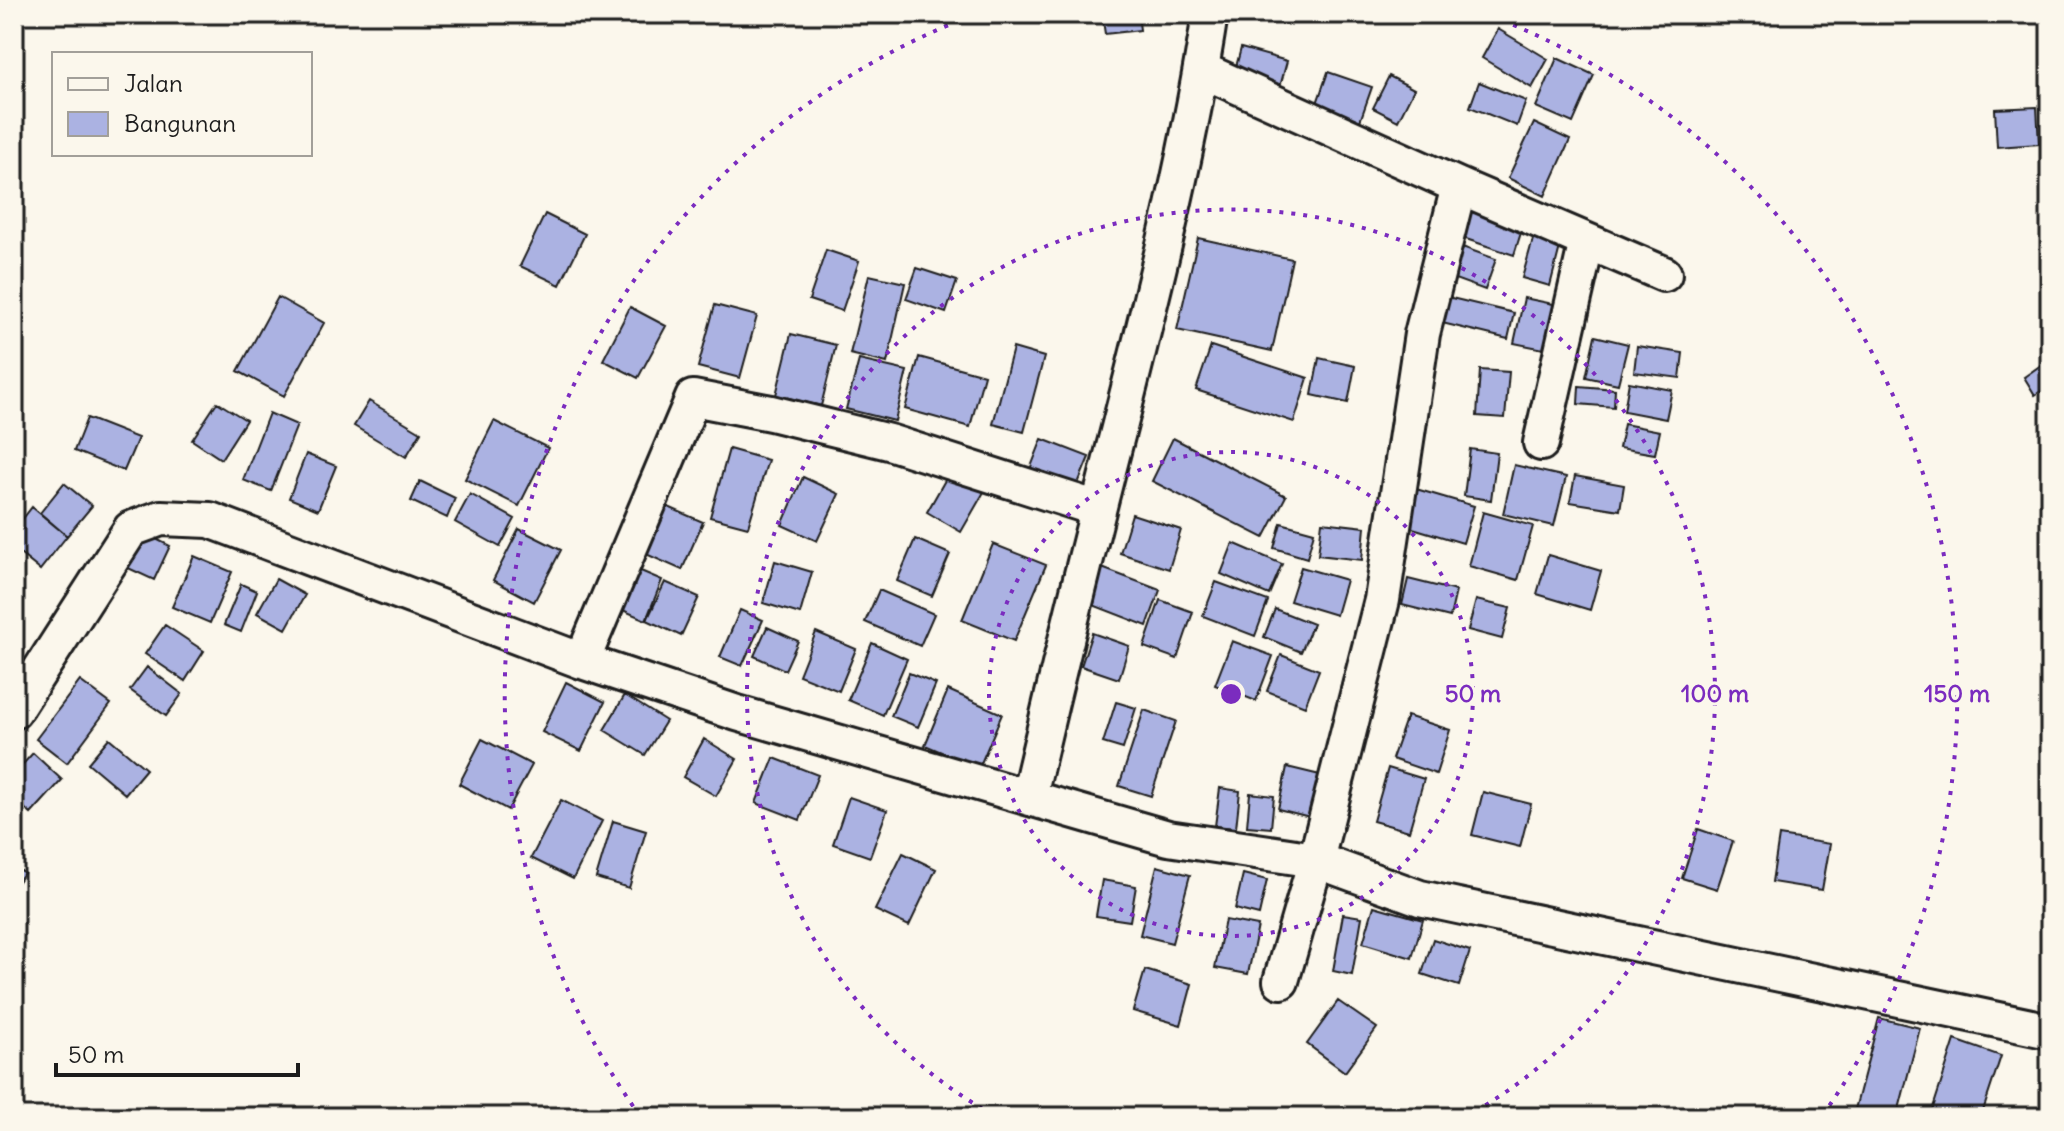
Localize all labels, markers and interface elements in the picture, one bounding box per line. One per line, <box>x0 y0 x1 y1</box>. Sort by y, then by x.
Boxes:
legend <box>52 52 312 156</box>
text: Jalan <box>124 68 183 98</box>
text: Bangunan <box>124 108 236 138</box>
text: 50 m <box>1445 678 1501 708</box>
text: 100 m <box>1681 678 1749 708</box>
text: 150 m <box>1924 678 1990 708</box>
centre of rings <box>1217 680 1245 708</box>
scale bar <box>56 1027 298 1077</box>
text: 50 m <box>68 1039 124 1069</box>

